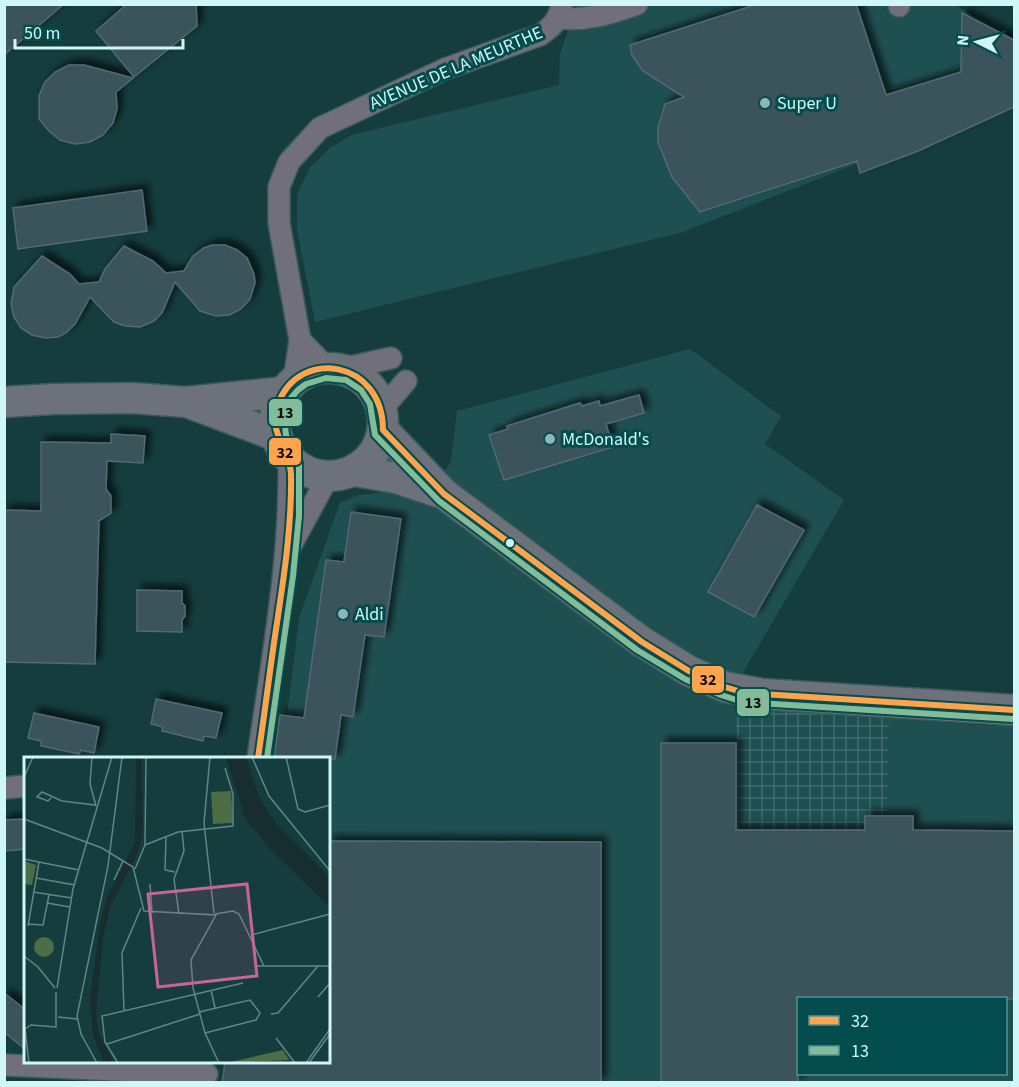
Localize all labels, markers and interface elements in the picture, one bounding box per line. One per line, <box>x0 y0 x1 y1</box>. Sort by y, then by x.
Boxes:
scale bar <box>15 12 183 50</box>
north arrow <box>947 12 1007 72</box>
street label: AVENUE DE LA MEURTHE <box>366 20 546 116</box>
text: 50 m <box>24 21 60 46</box>
text: N <box>952 34 975 47</box>
place label: Super U <box>777 91 837 116</box>
marker: Super U <box>758 96 772 110</box>
line badge: 13 <box>268 398 303 427</box>
text: 13 <box>277 402 293 424</box>
place label: McDonald's <box>562 427 649 452</box>
marker: McDonald's <box>543 432 557 446</box>
line badge: 32 <box>268 437 302 466</box>
text: 32 <box>277 442 293 464</box>
unlabelled marker <box>504 537 516 549</box>
place label: Aldi <box>355 602 384 627</box>
marker: Aldi <box>336 607 350 621</box>
line badge: 32 <box>691 665 725 694</box>
text: 32 <box>700 669 716 691</box>
line badge: 13 <box>736 688 770 717</box>
text: 13 <box>745 692 761 714</box>
inset map <box>24 757 330 1063</box>
legend <box>797 997 1007 1075</box>
text: 32 <box>851 1009 869 1034</box>
text: 13 <box>851 1039 869 1064</box>

